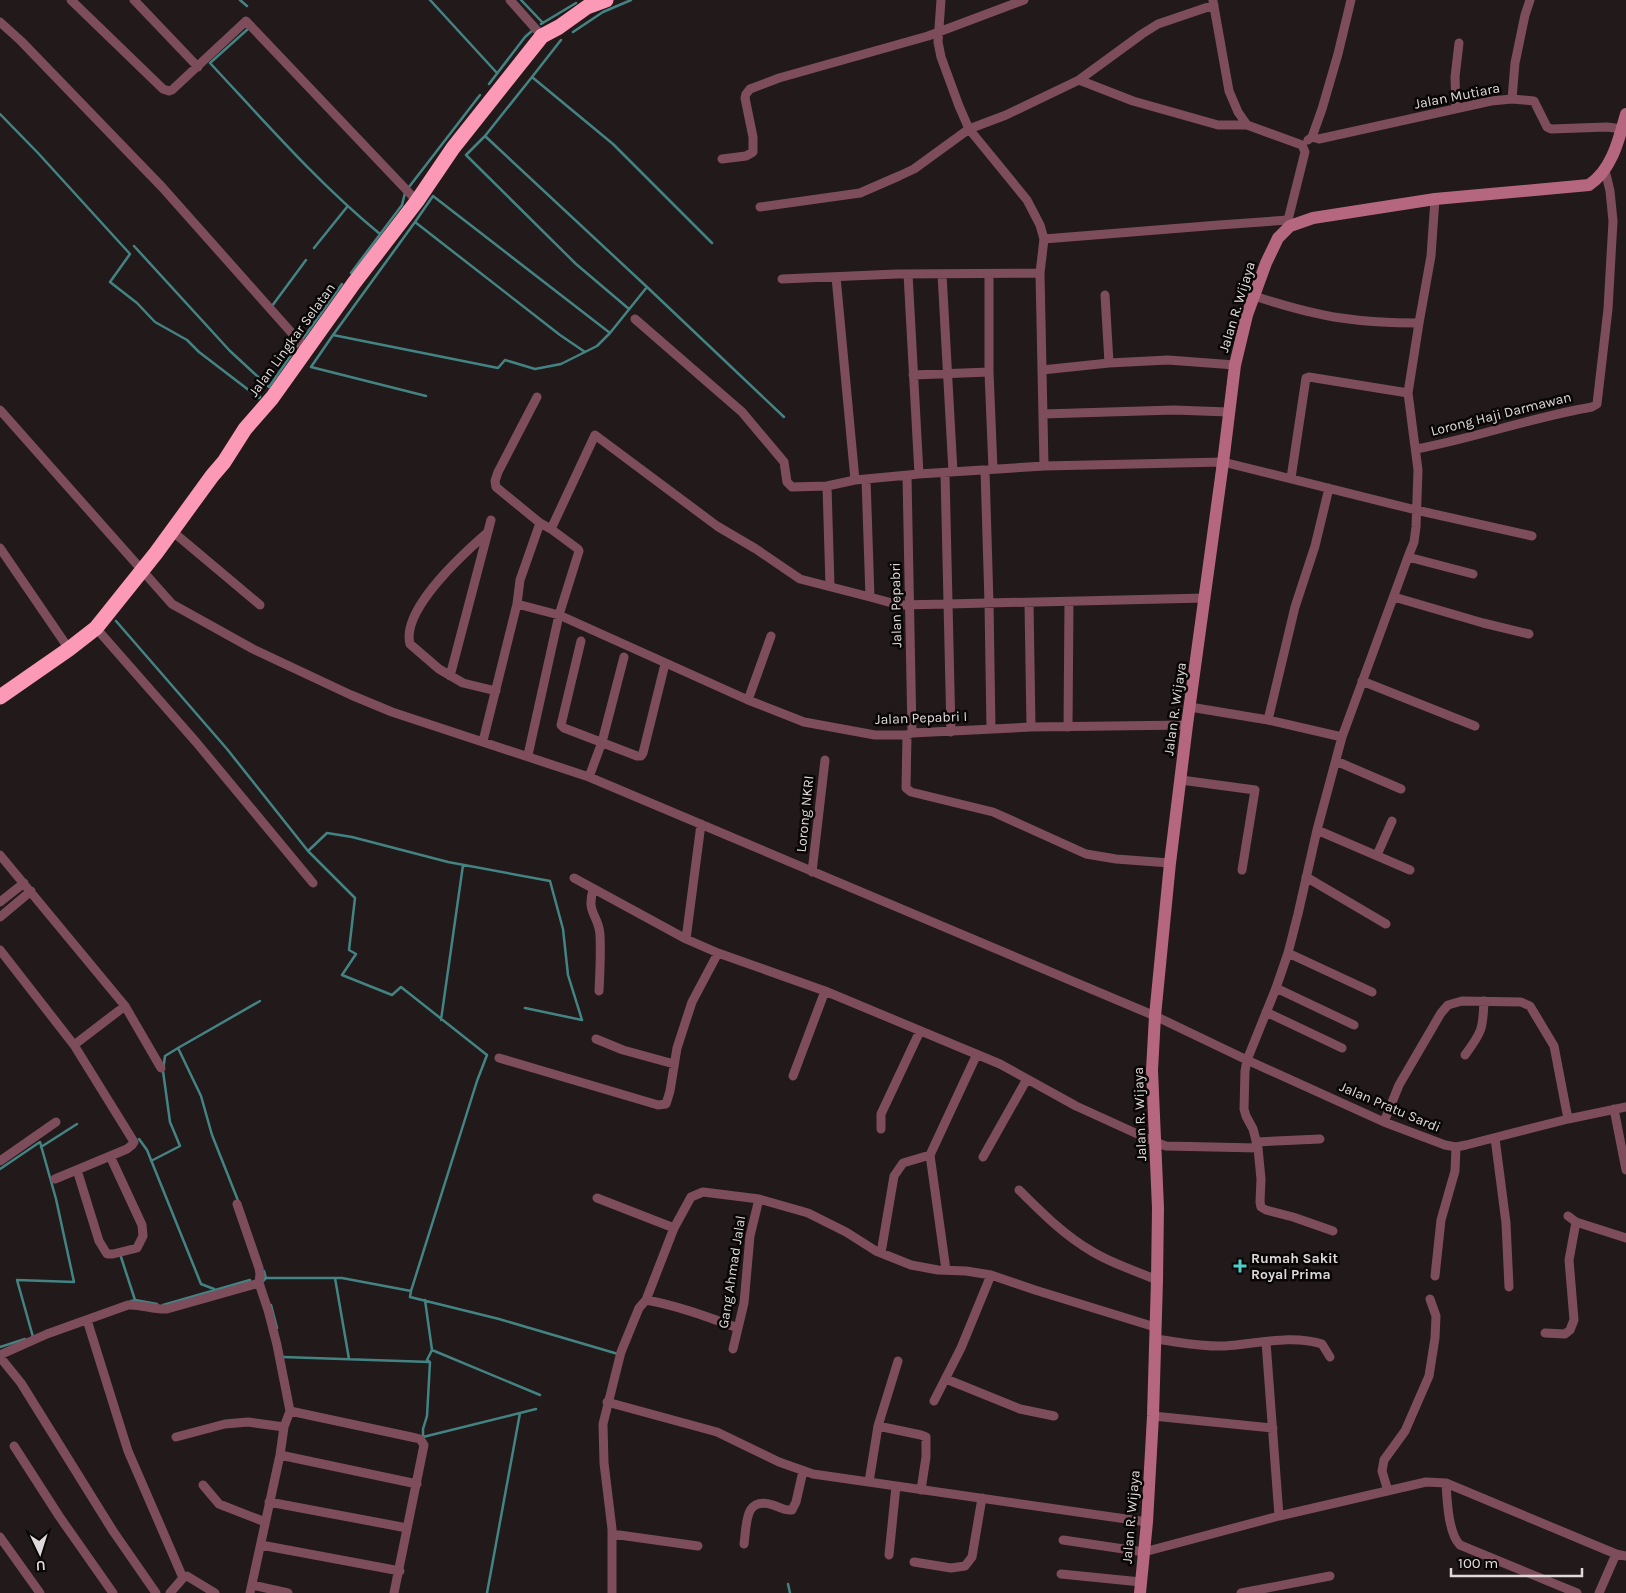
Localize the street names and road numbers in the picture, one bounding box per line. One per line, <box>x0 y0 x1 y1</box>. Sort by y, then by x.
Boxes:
street label: Jalan Mutiara <box>1413 79 1501 113</box>
street label: Jalan R. Wijaya <box>1215 259 1259 355</box>
street label: Jalan Lingkar Selatan <box>245 280 339 400</box>
street label: Lorong Haji Darmawan <box>1429 388 1573 440</box>
street label: Jalan Pepabri <box>887 562 905 648</box>
street label: Jalan R. Wijaya <box>1160 661 1190 757</box>
street label: Jalan Pepabri I <box>875 708 967 728</box>
street label: Lorong NKRI <box>793 775 817 853</box>
street label: Jalan R. Wijaya <box>1130 1067 1150 1161</box>
street label: Jalan Pratu Sardi <box>1337 1078 1443 1136</box>
street label: Gang Ahmad Jalal <box>715 1214 749 1330</box>
street label: Jalan R. Wijaya <box>1118 1469 1144 1565</box>

